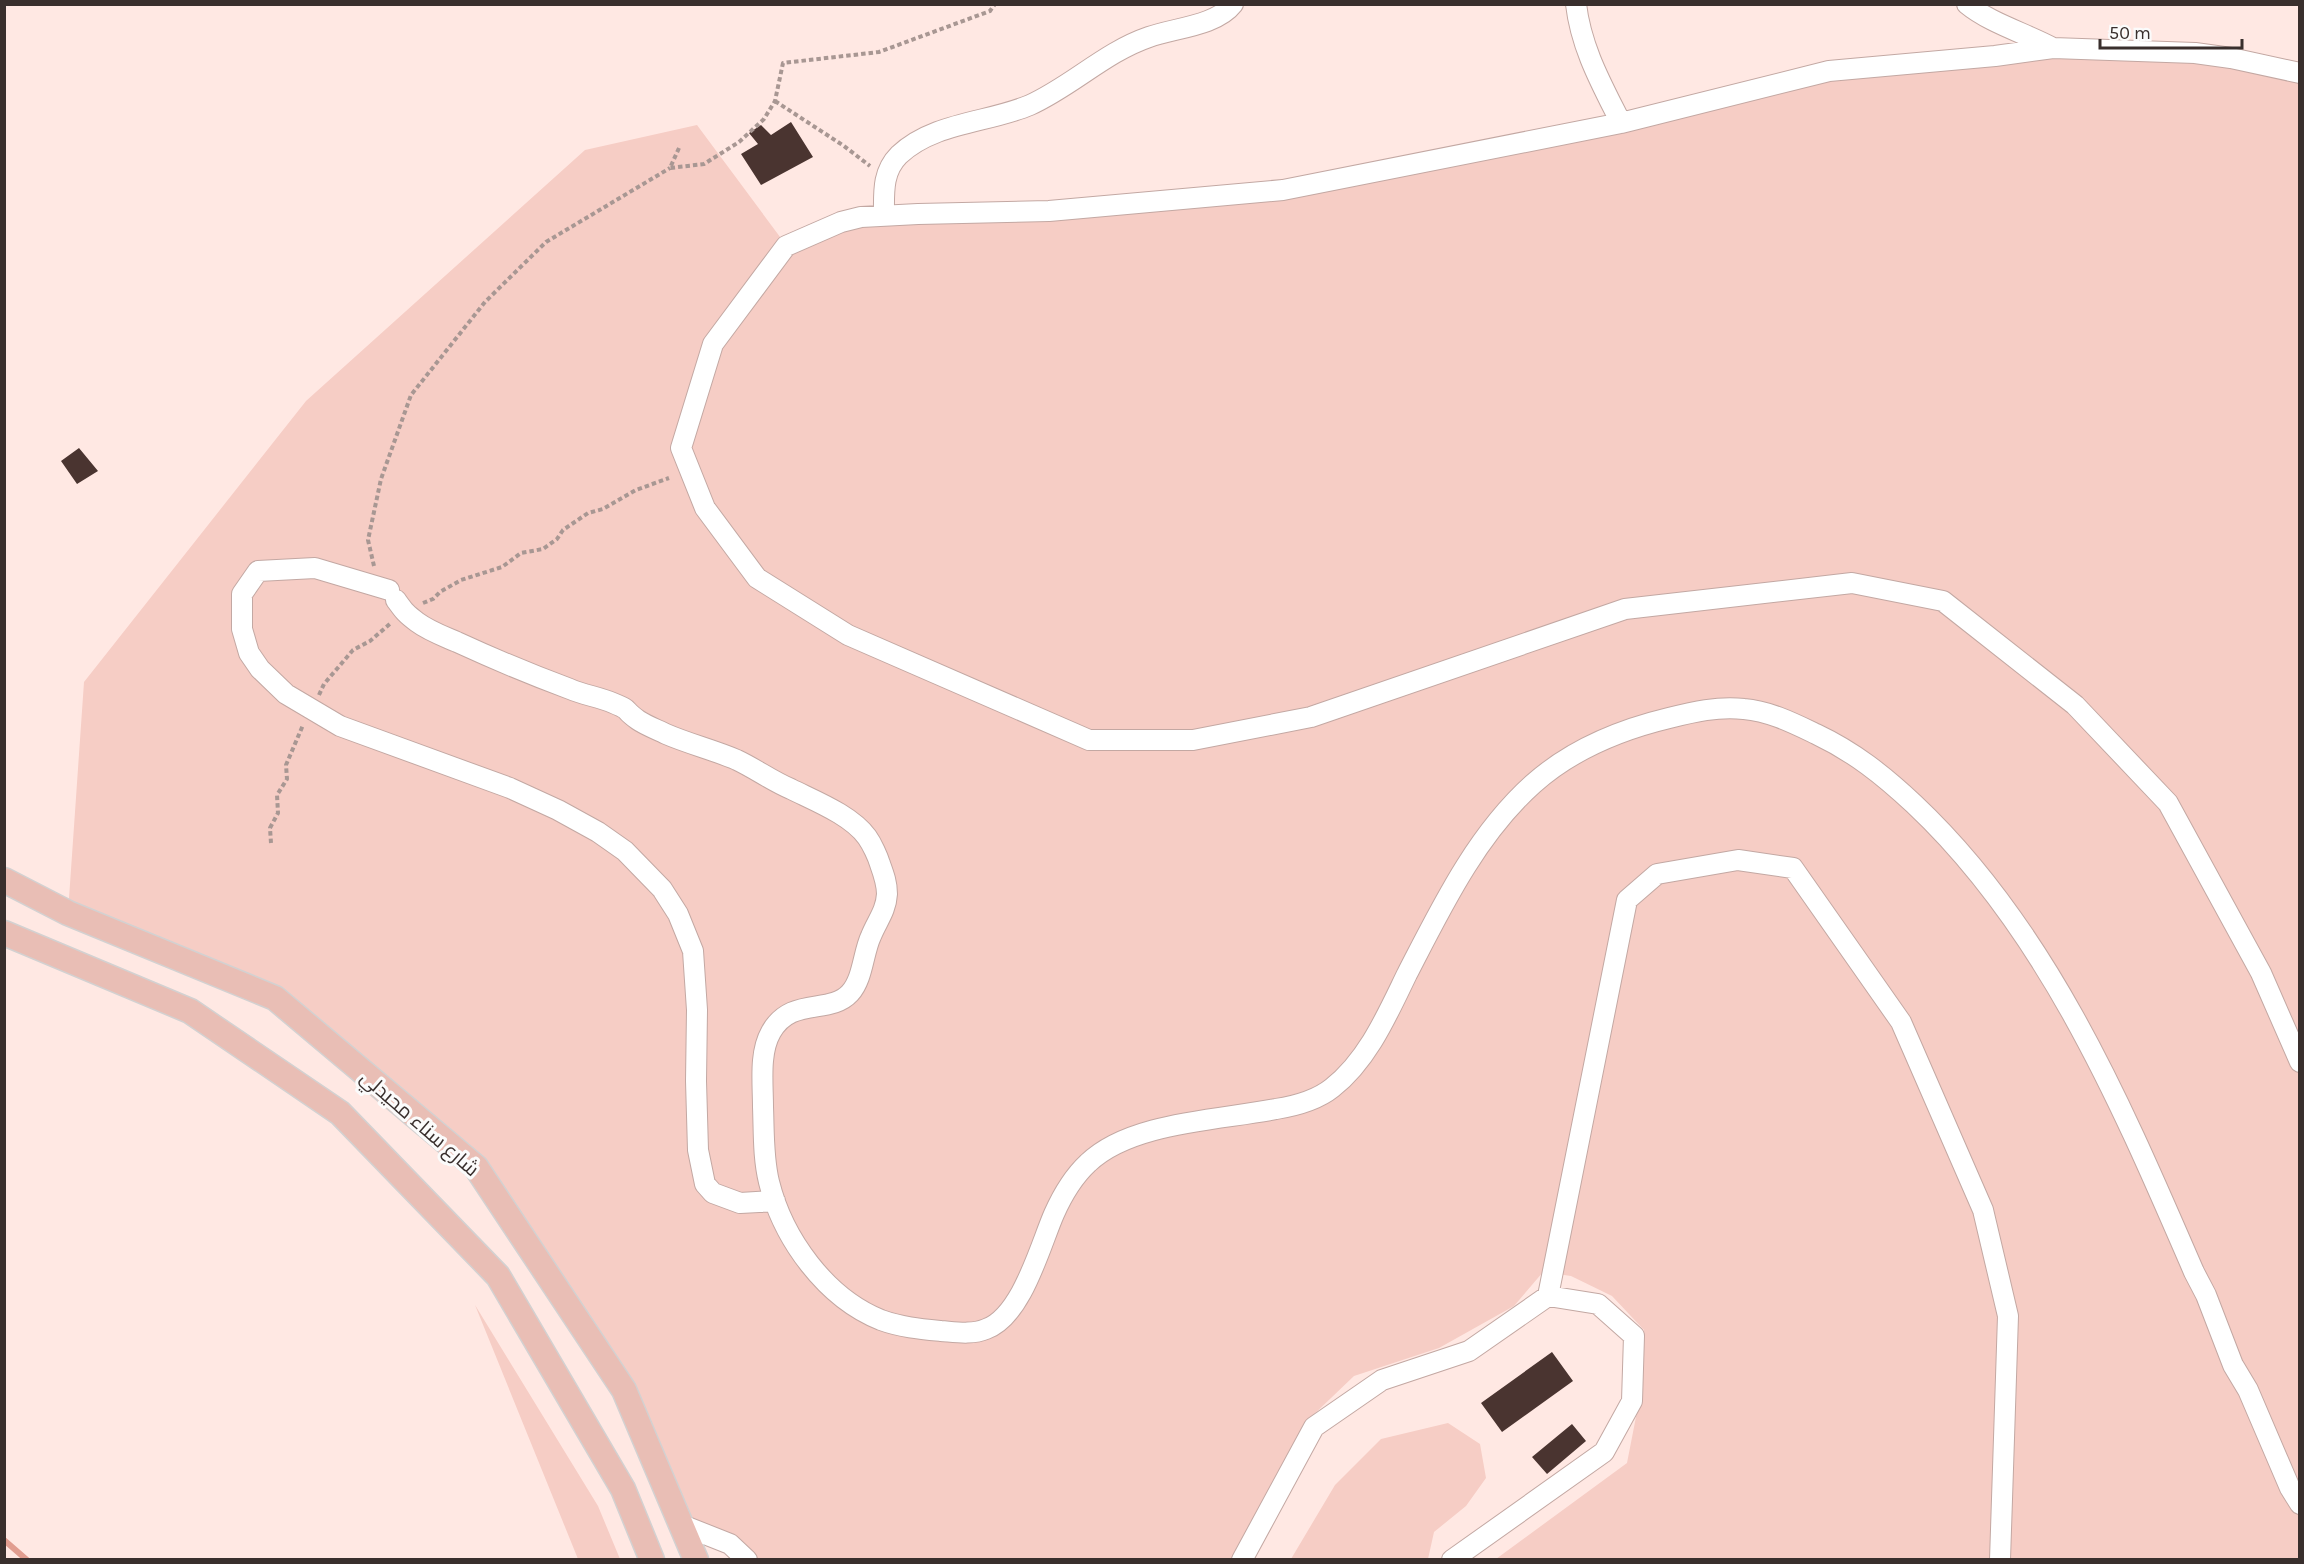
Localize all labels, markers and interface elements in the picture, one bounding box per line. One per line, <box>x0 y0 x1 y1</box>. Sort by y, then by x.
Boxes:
scale bar <box>2100 12 2242 50</box>
text: 50 m <box>2109 22 2151 44</box>
street label: شارع سناء محيدلي <box>353 1066 484 1184</box>

